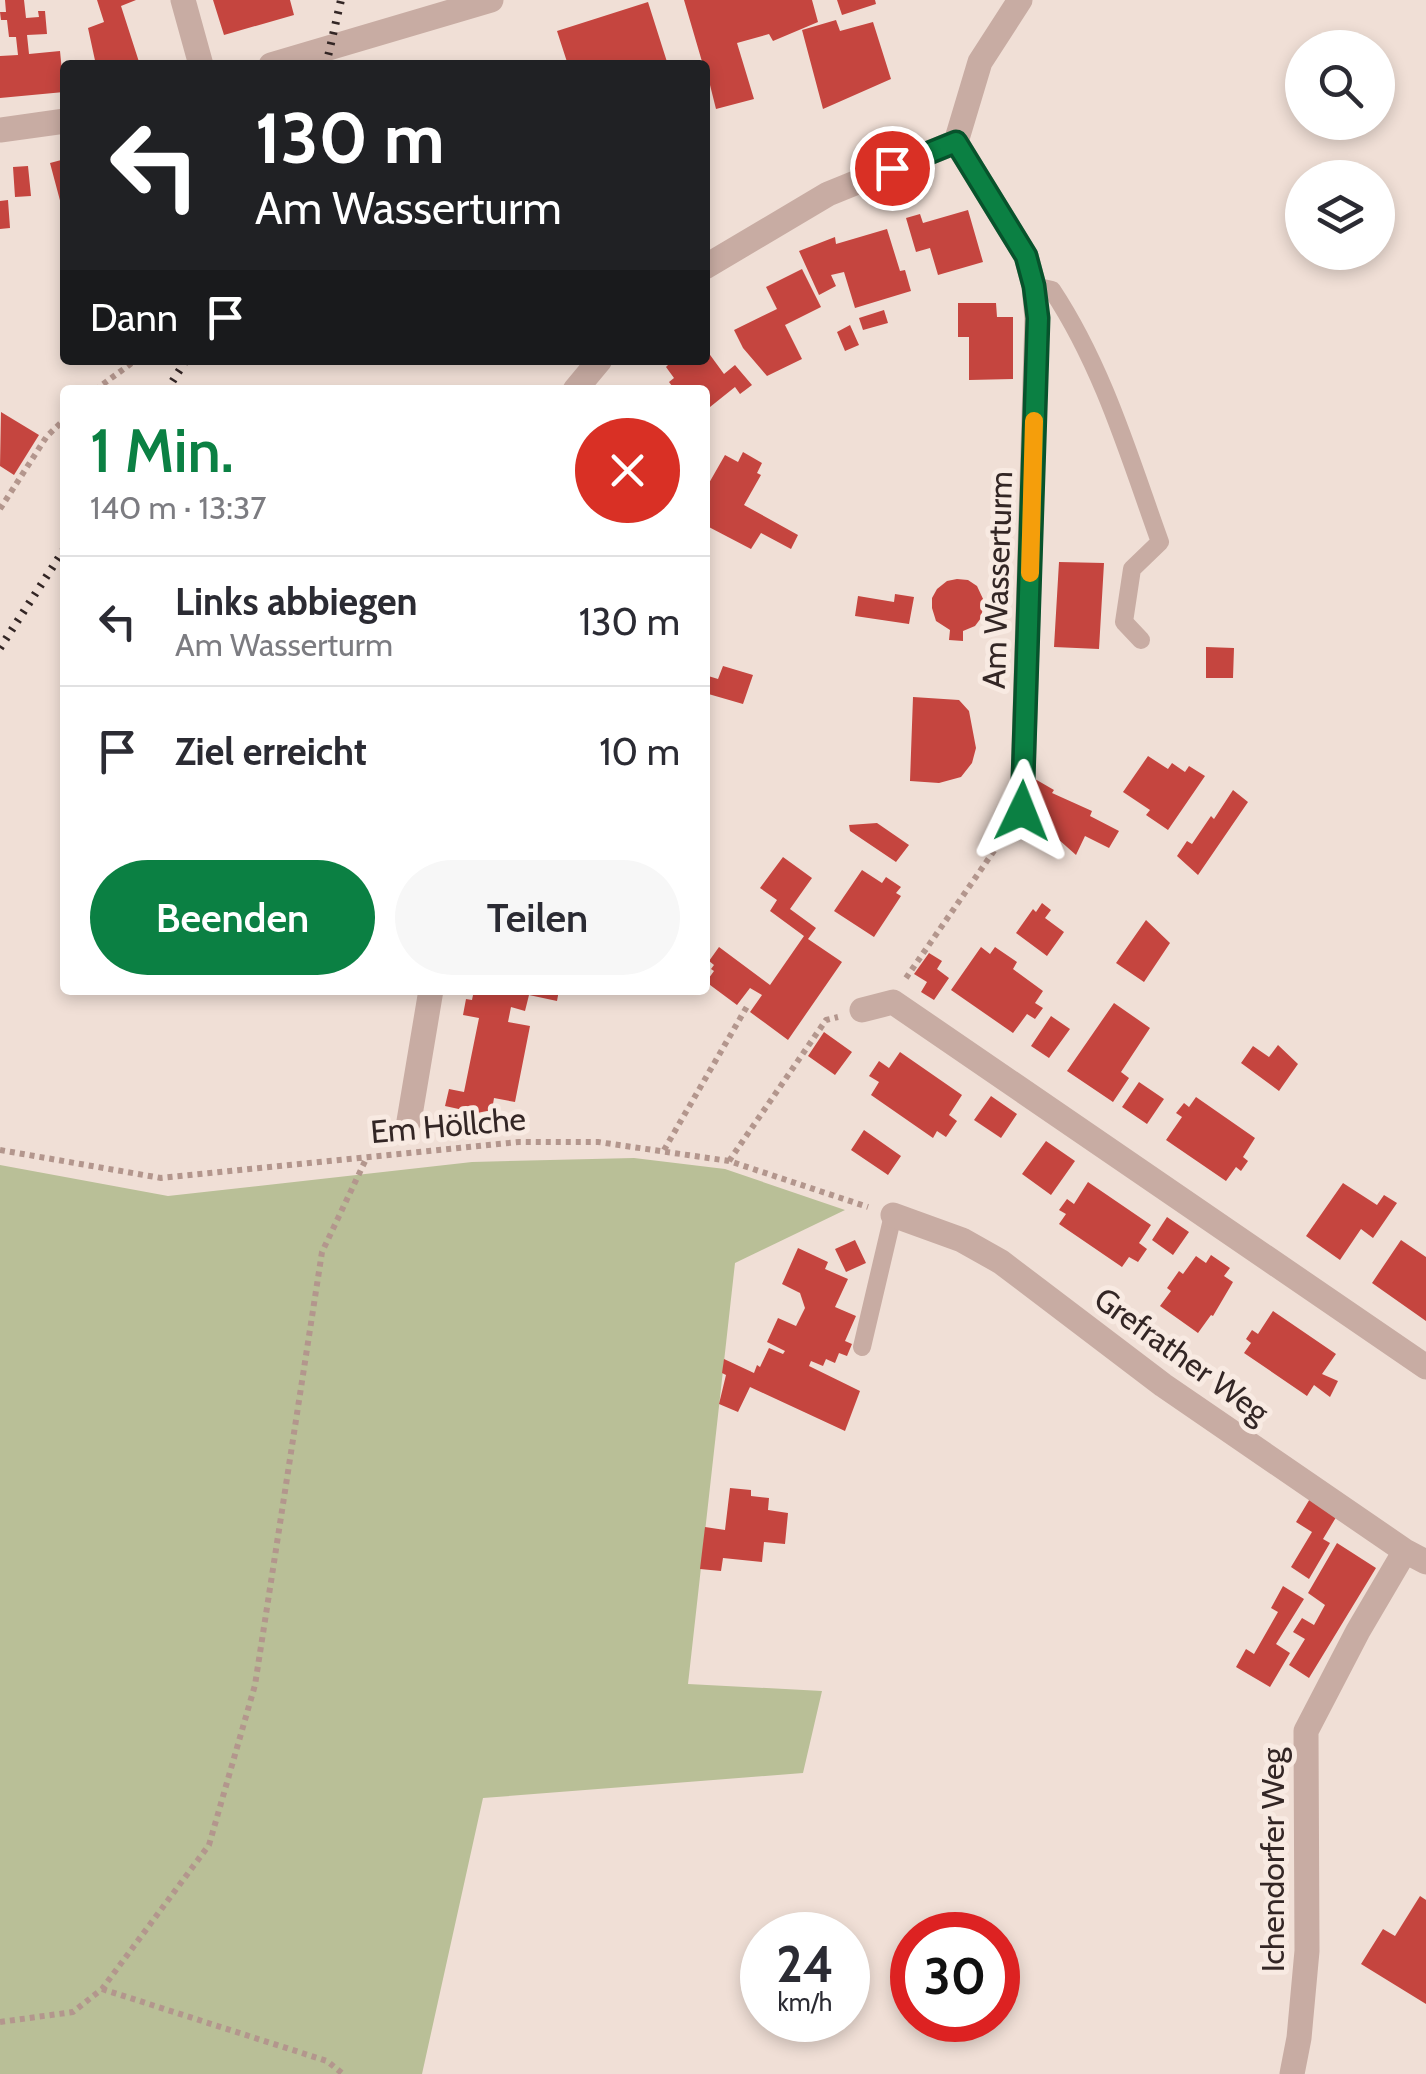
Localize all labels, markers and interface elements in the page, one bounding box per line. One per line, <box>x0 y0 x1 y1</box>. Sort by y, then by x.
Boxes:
map controls <box>1285 30 1395 270</box>
button: search <box>1285 30 1395 140</box>
text: 130 m <box>255 95 445 181</box>
icon: left <box>90 100 220 230</box>
pin <box>850 126 935 211</box>
icon: arrive <box>865 141 920 196</box>
button: layers <box>1285 160 1395 270</box>
text: Am Wasserturm <box>255 181 562 235</box>
icon: arrive <box>198 290 253 345</box>
text: Dann <box>90 294 178 341</box>
text: 1 Min. <box>90 414 234 487</box>
button: close <box>575 418 680 523</box>
street label: Am Wasserturm <box>974 470 1020 690</box>
text: 140 m · 13:37 <box>90 488 266 527</box>
text: Links abbiegen <box>175 578 418 625</box>
icon: left <box>90 594 145 649</box>
text: 130 m <box>579 598 680 645</box>
text: Am Wasserturm <box>175 625 393 664</box>
icon: arrive <box>90 724 145 779</box>
text: Ziel erreicht <box>175 728 367 775</box>
text: 10 m <box>599 728 680 775</box>
position arrow <box>970 759 1074 863</box>
button: Beenden <box>90 860 375 975</box>
button: Teilen <box>395 860 680 975</box>
street label: Em Höllche <box>369 1099 527 1151</box>
street label: Grefrather Weg <box>1087 1279 1278 1432</box>
street label: Ichendorfer Weg <box>1253 1747 1292 1972</box>
speed limit sign: 30 <box>890 1912 1020 2042</box>
text: 24 <box>776 1934 834 1995</box>
text: km/h <box>778 1987 832 2017</box>

